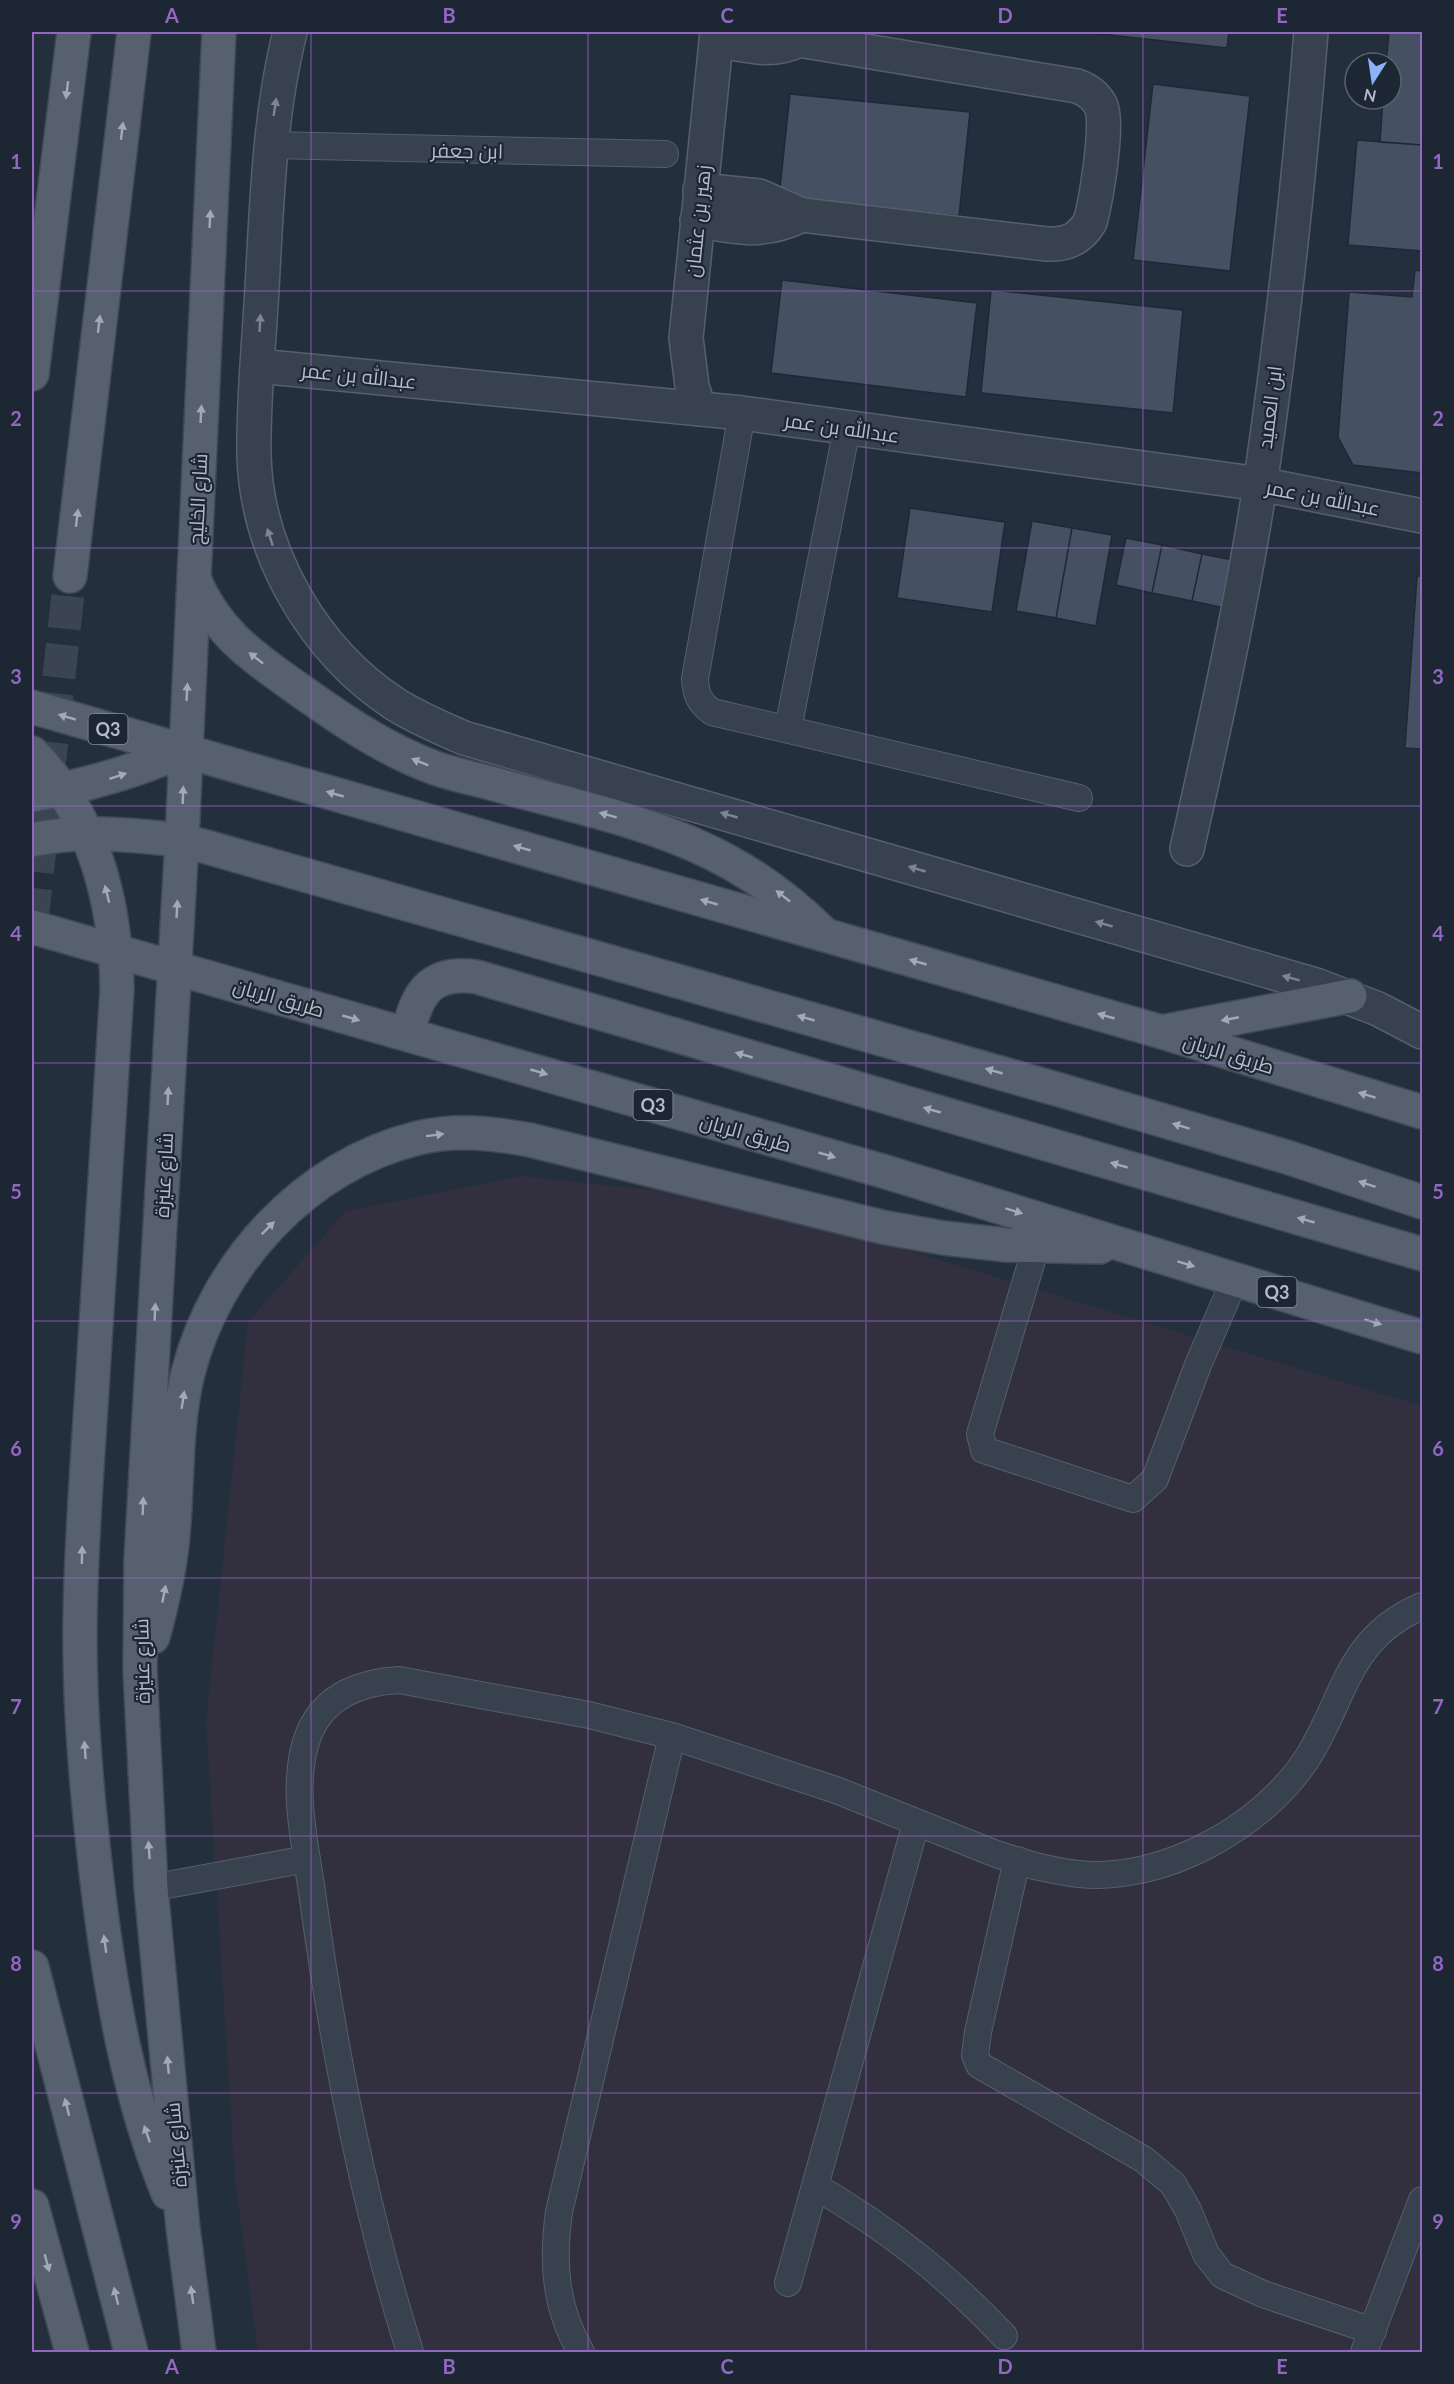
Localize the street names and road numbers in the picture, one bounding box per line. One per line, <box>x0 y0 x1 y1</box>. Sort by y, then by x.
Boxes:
street label: ابن جعفر <box>430 137 503 165</box>
street label: زهير بن عثمان <box>679 164 717 279</box>
street label: عبدالله بن عمر <box>299 357 418 395</box>
street label: ابن العميد <box>1252 364 1288 450</box>
street label: عبدالله بن عمر <box>782 407 901 449</box>
street label: شارع الخليج <box>183 453 214 545</box>
street label: عبدالله بن عمر <box>1263 474 1382 522</box>
road number: Q3 <box>88 714 128 744</box>
street label: طريق الريان <box>230 973 327 1023</box>
street label: طريق الريان <box>1180 1028 1277 1080</box>
road number: Q3 <box>634 1090 672 1120</box>
street label: طريق الريان <box>697 1108 794 1158</box>
street label: شارع عنيزة <box>149 1132 180 1218</box>
road number: Q3 <box>1258 1277 1296 1307</box>
street label: شارع عنيزة <box>128 1618 157 1704</box>
street label: شارع عنيزة <box>159 2101 194 2188</box>

